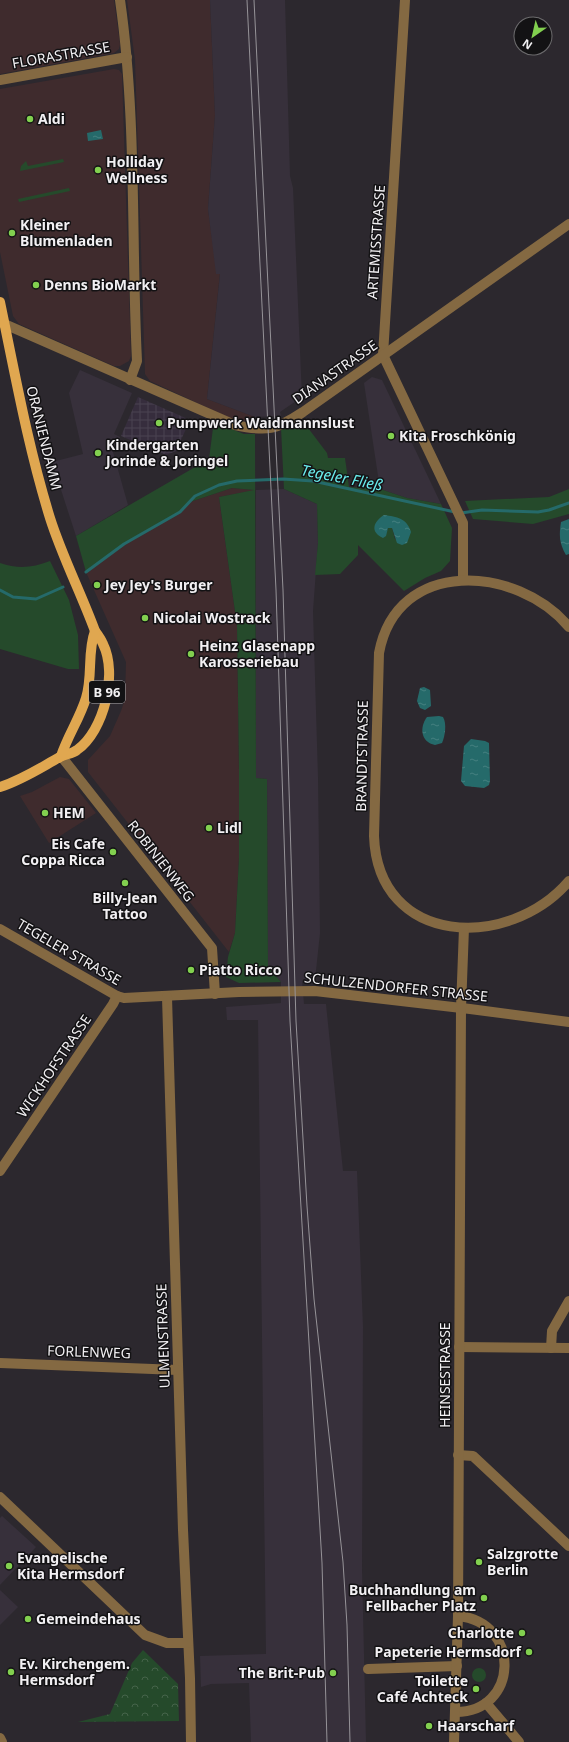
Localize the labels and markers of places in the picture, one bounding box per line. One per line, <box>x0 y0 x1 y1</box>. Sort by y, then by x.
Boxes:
place label: Aldi <box>38 109 65 128</box>
marker: Aldi <box>25 114 35 124</box>
place label: Holliday Wellness <box>106 152 167 187</box>
marker: Holliday Wellness <box>93 165 103 175</box>
place label: Kleiner Blumenladen <box>20 215 113 250</box>
marker: Kleiner Blumenladen <box>7 228 17 238</box>
place label: Denns BioMarkt <box>44 275 156 294</box>
marker: Denns BioMarkt <box>31 280 41 290</box>
place label: Pumpwerk Waidmannslust <box>167 413 354 432</box>
marker: Pumpwerk Waidmannslust <box>154 418 164 428</box>
place label: Kita Froschkönig <box>399 426 516 445</box>
marker: Kita Froschkönig <box>386 431 396 441</box>
place label: Kindergarten Jorinde & Joringel <box>104 435 228 470</box>
marker: Kindergarten Jorinde & Joringel <box>93 448 103 458</box>
place label: Jey Jey's Burger <box>103 575 213 594</box>
marker: Jey Jey's Burger <box>92 580 102 590</box>
place label: Nicolai Wostrack <box>153 608 271 627</box>
marker: Nicolai Wostrack <box>140 613 150 623</box>
place label: Heinz Glasenapp Karosseriebau <box>199 636 315 671</box>
marker: Heinz Glasenapp Karosseriebau <box>186 649 196 659</box>
place label: HEM <box>53 803 85 822</box>
marker: HEM <box>40 808 50 818</box>
place label: Lidl <box>217 818 242 837</box>
marker: Lidl <box>204 823 214 833</box>
place label: Eis Cafe Coppa Ricca <box>21 834 105 869</box>
marker: Eis Cafe Coppa Ricca <box>108 847 118 857</box>
marker: Billy-Jean Tattoo <box>120 878 130 888</box>
place label: Billy-Jean Tattoo <box>93 888 157 923</box>
place label: Piatto Ricco <box>199 960 282 979</box>
marker: Piatto Ricco <box>186 965 196 975</box>
place label: Salzgrotte Berlin <box>487 1544 558 1579</box>
place label: Evangelische Kita Hermsdorf <box>17 1548 125 1583</box>
marker: Salzgrotte Berlin <box>474 1557 484 1567</box>
marker: Evangelische Kita Hermsdorf <box>4 1561 14 1571</box>
place label: Buchhandlung am Fellbacher Platz <box>349 1580 476 1615</box>
marker: Buchhandlung am Fellbacher Platz <box>479 1593 489 1603</box>
place label: Gemeindehaus <box>36 1609 141 1628</box>
marker: Gemeindehaus <box>23 1614 33 1624</box>
place label: Charlotte <box>448 1623 514 1642</box>
marker: Charlotte <box>517 1628 527 1638</box>
place label: Papeterie Hermsdorf <box>375 1642 523 1661</box>
marker: Papeterie Hermsdorf <box>524 1647 534 1657</box>
place label: Ev. Kirchengem. Hermsdorf <box>19 1654 130 1689</box>
place label: The Brit-Pub <box>239 1663 325 1682</box>
marker: Ev. Kirchengem. Hermsdorf <box>6 1667 16 1677</box>
marker: The Brit-Pub <box>328 1668 338 1678</box>
place label: Toilette Café Achteck <box>377 1671 468 1706</box>
marker: Toilette Café Achteck <box>471 1684 481 1694</box>
place label: Haarscharf <box>437 1716 516 1735</box>
marker: Haarscharf <box>424 1721 434 1731</box>

